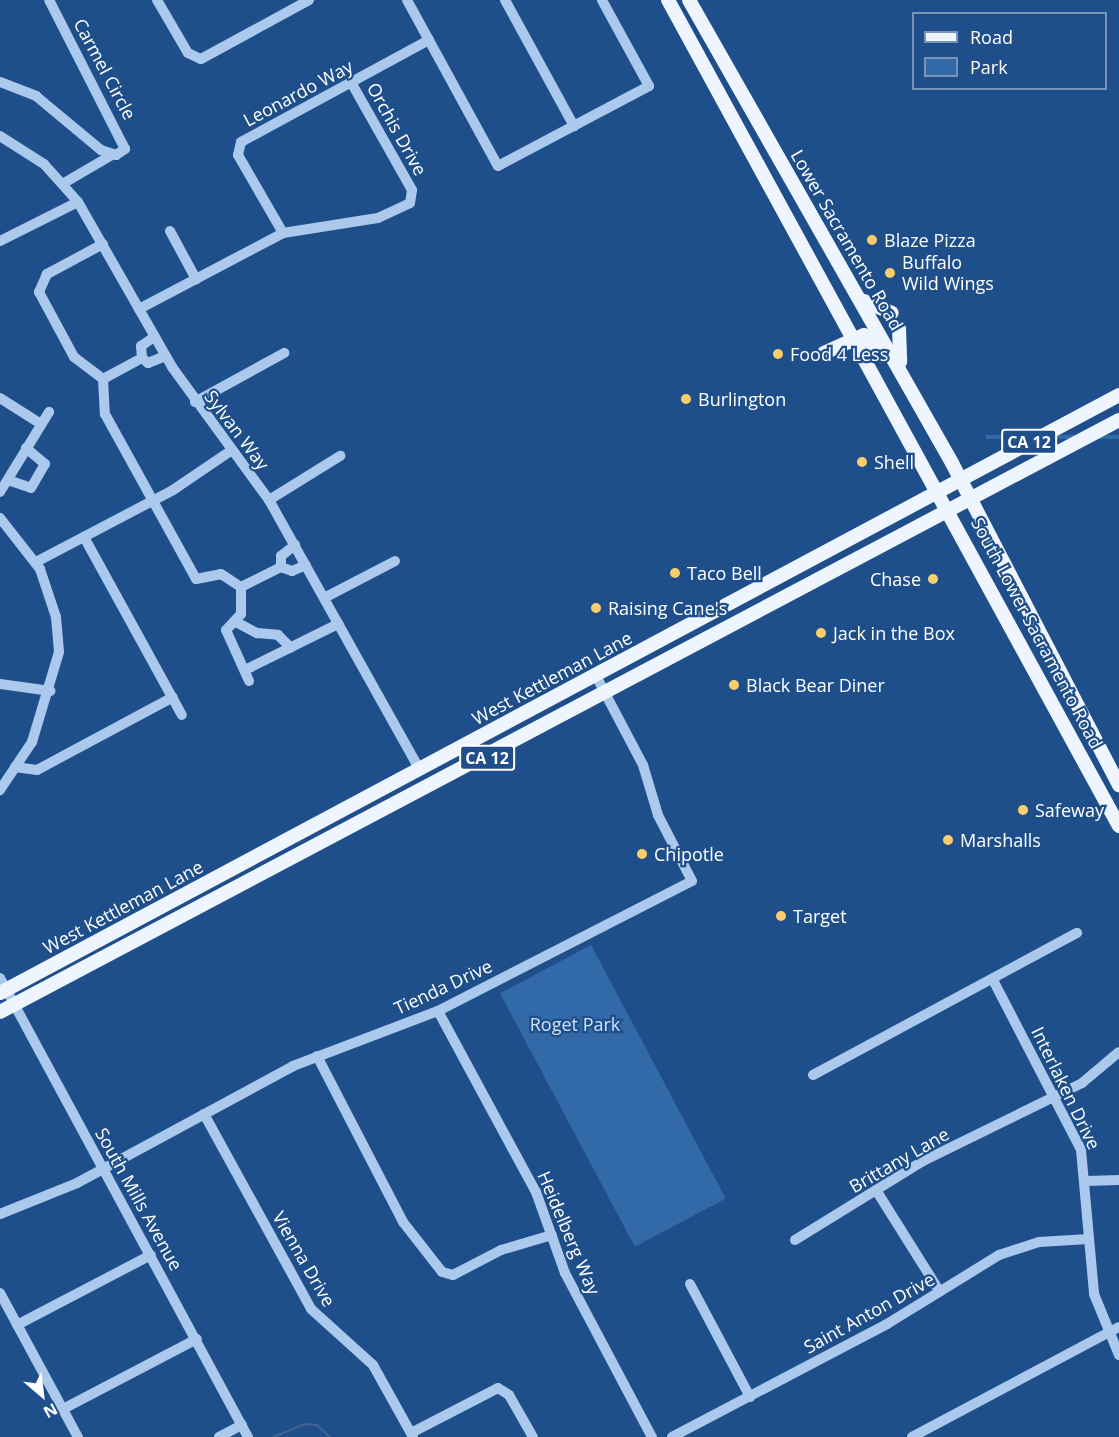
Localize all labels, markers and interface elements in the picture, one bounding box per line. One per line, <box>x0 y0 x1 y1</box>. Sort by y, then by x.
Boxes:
legend <box>912 12 1107 90</box>
street label: Carmel Circle <box>69 15 141 123</box>
text: Road <box>970 25 1013 49</box>
street label: Leonardo Way <box>240 55 356 131</box>
text: Park <box>970 55 1008 79</box>
street label: Orchis Drive <box>363 79 431 179</box>
street label: Lower Sacramento Road <box>786 146 908 334</box>
place label: Blaze Pizza <box>884 229 976 251</box>
marker: Blaze Pizza <box>865 233 879 247</box>
place label: Buffalo Wild Wings <box>902 252 994 294</box>
marker: Buffalo Wild Wings <box>883 266 897 280</box>
place label: Food 4 Less <box>790 343 888 365</box>
marker: Food 4 Less <box>771 347 785 361</box>
street label: Sylvan Way <box>200 386 274 474</box>
place label: Burlington <box>698 388 786 410</box>
marker: Burlington <box>679 392 693 406</box>
road number: CA 12 <box>1000 429 1058 455</box>
place label: Shell <box>874 451 914 473</box>
marker: Shell <box>855 455 869 469</box>
street label: South Lower Sacramento Road <box>967 514 1107 752</box>
place label: Taco Bell <box>687 562 762 584</box>
marker: Taco Bell <box>668 566 682 580</box>
place label: Chase <box>870 568 921 590</box>
marker: Chase <box>926 572 940 586</box>
place label: Raising Cane's <box>608 597 727 619</box>
marker: Raising Cane's <box>589 601 603 615</box>
place label: Jack in the Box <box>833 622 955 644</box>
marker: Jack in the Box <box>814 626 828 640</box>
street label: West Kettleman Lane <box>468 627 636 729</box>
place label: Black Bear Diner <box>746 674 885 696</box>
marker: Black Bear Diner <box>727 678 741 692</box>
road number: CA 12 <box>458 745 516 771</box>
place label: Safeway <box>1035 799 1104 821</box>
marker: Safeway <box>1016 803 1030 817</box>
place label: Marshalls <box>960 829 1041 851</box>
marker: Marshalls <box>941 833 955 847</box>
place label: Chipotle <box>654 843 724 865</box>
marker: Chipotle <box>635 847 649 861</box>
street label: West Kettleman Lane <box>39 856 207 958</box>
place label: Target <box>793 905 847 927</box>
marker: Target <box>774 909 788 923</box>
street label: Tienda Drive <box>391 955 495 1019</box>
park label: Roget Park <box>530 1013 620 1035</box>
street label: Interlaken Drive <box>1027 1023 1105 1153</box>
street label: Brittany Lane <box>845 1123 953 1197</box>
street label: South Mills Avenue <box>91 1124 187 1274</box>
street label: Heidelberg Way <box>533 1168 605 1298</box>
street label: Vienna Drive <box>268 1208 340 1310</box>
street label: Saint Anton Drive <box>800 1268 938 1358</box>
north arrow <box>12 1365 72 1425</box>
text: N <box>40 1398 61 1424</box>

